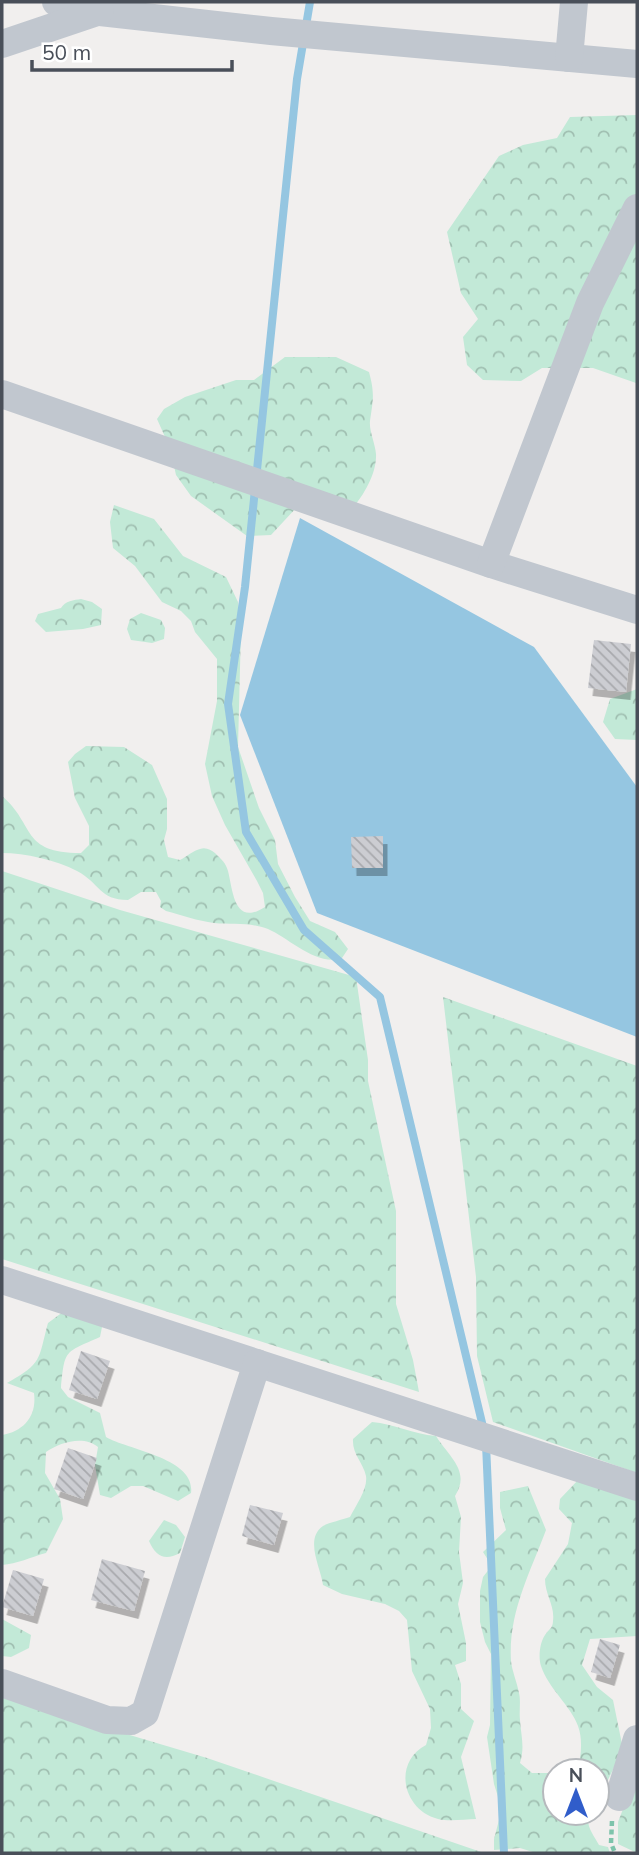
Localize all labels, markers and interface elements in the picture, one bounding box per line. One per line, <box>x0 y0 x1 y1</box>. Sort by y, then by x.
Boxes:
scale bar <box>32 28 231 72</box>
text: 50 m <box>42 39 91 65</box>
north arrow <box>541 1757 611 1827</box>
text: N <box>569 1763 583 1787</box>

